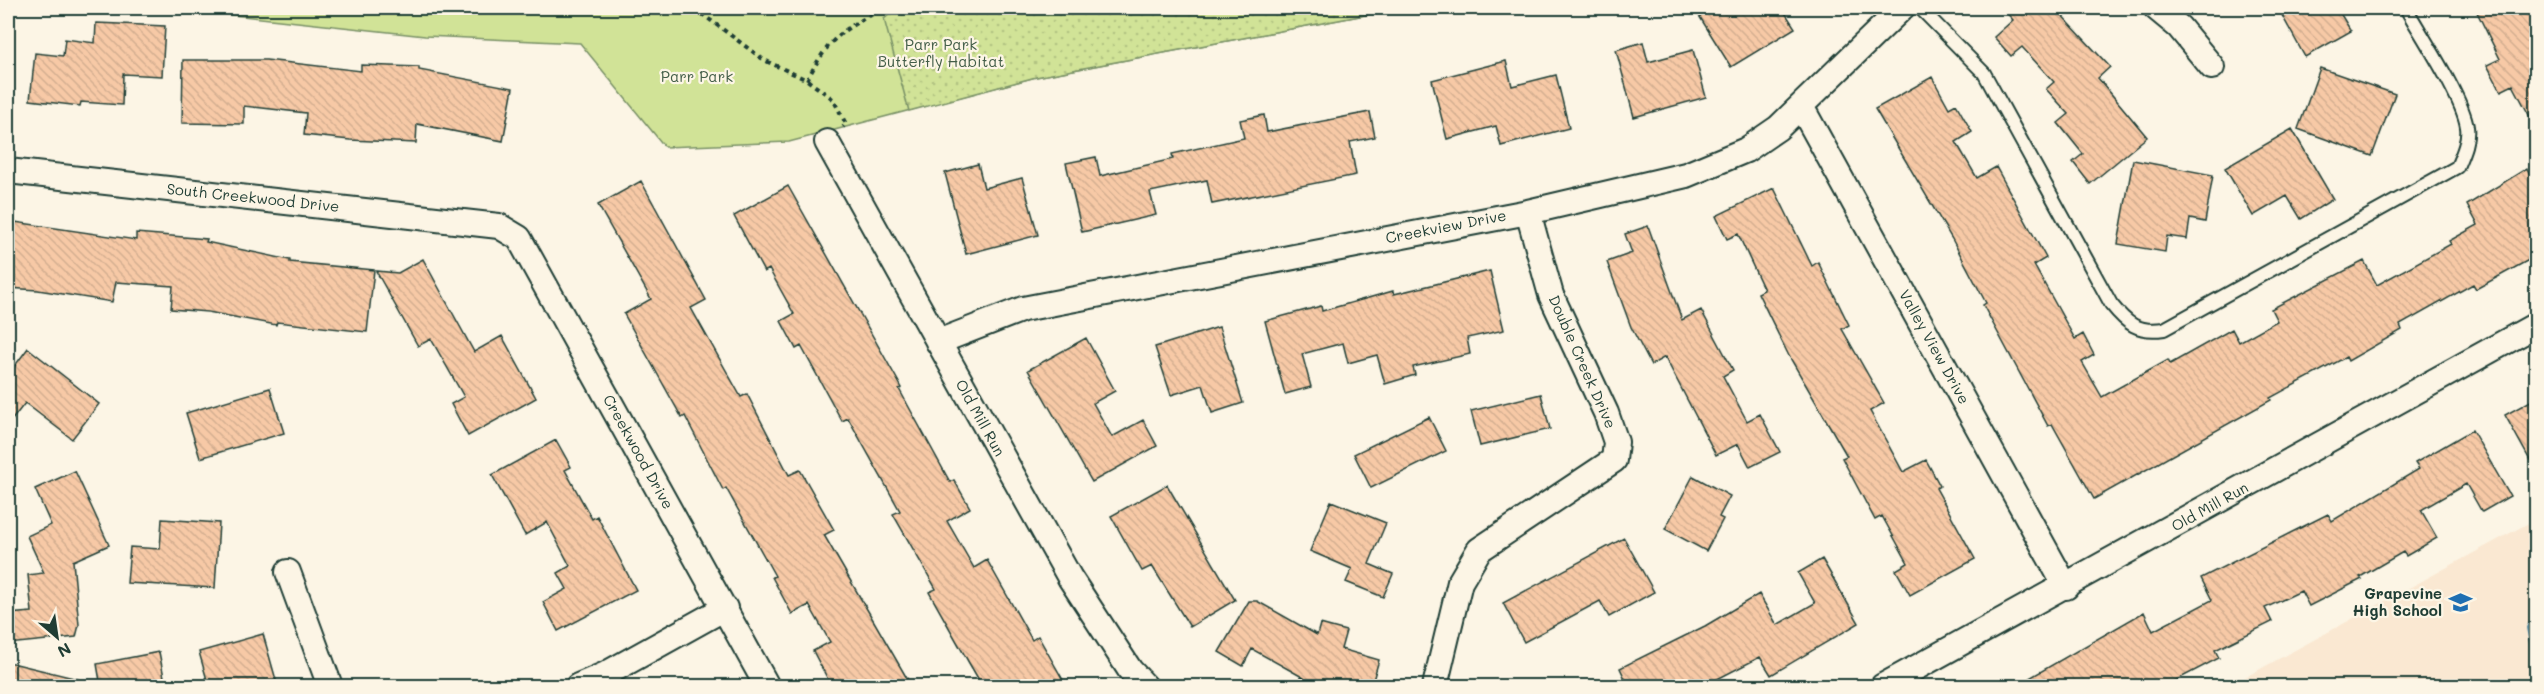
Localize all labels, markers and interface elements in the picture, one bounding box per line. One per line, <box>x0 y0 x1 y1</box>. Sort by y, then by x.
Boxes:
park label: Parr Park Butterfly Habitat <box>878 34 1004 71</box>
park label: Parr Park <box>661 66 733 86</box>
street label: South Creekwood Drive <box>166 178 340 216</box>
street label: Creekview Drive <box>1384 204 1508 248</box>
street label: Valley View Drive <box>1895 286 1975 407</box>
street label: Double Creek Drive <box>1544 292 1621 431</box>
street label: Old Mill Run <box>952 376 1010 460</box>
street label: Creekwood Drive <box>599 391 679 512</box>
street label: Old Mill Run <box>2168 477 2252 535</box>
place label: Grapevine High School <box>2352 583 2442 620</box>
school or university icon: Grapevine High School <box>2447 590 2473 616</box>
north arrow <box>27 607 87 667</box>
text: N <box>54 638 75 663</box>

